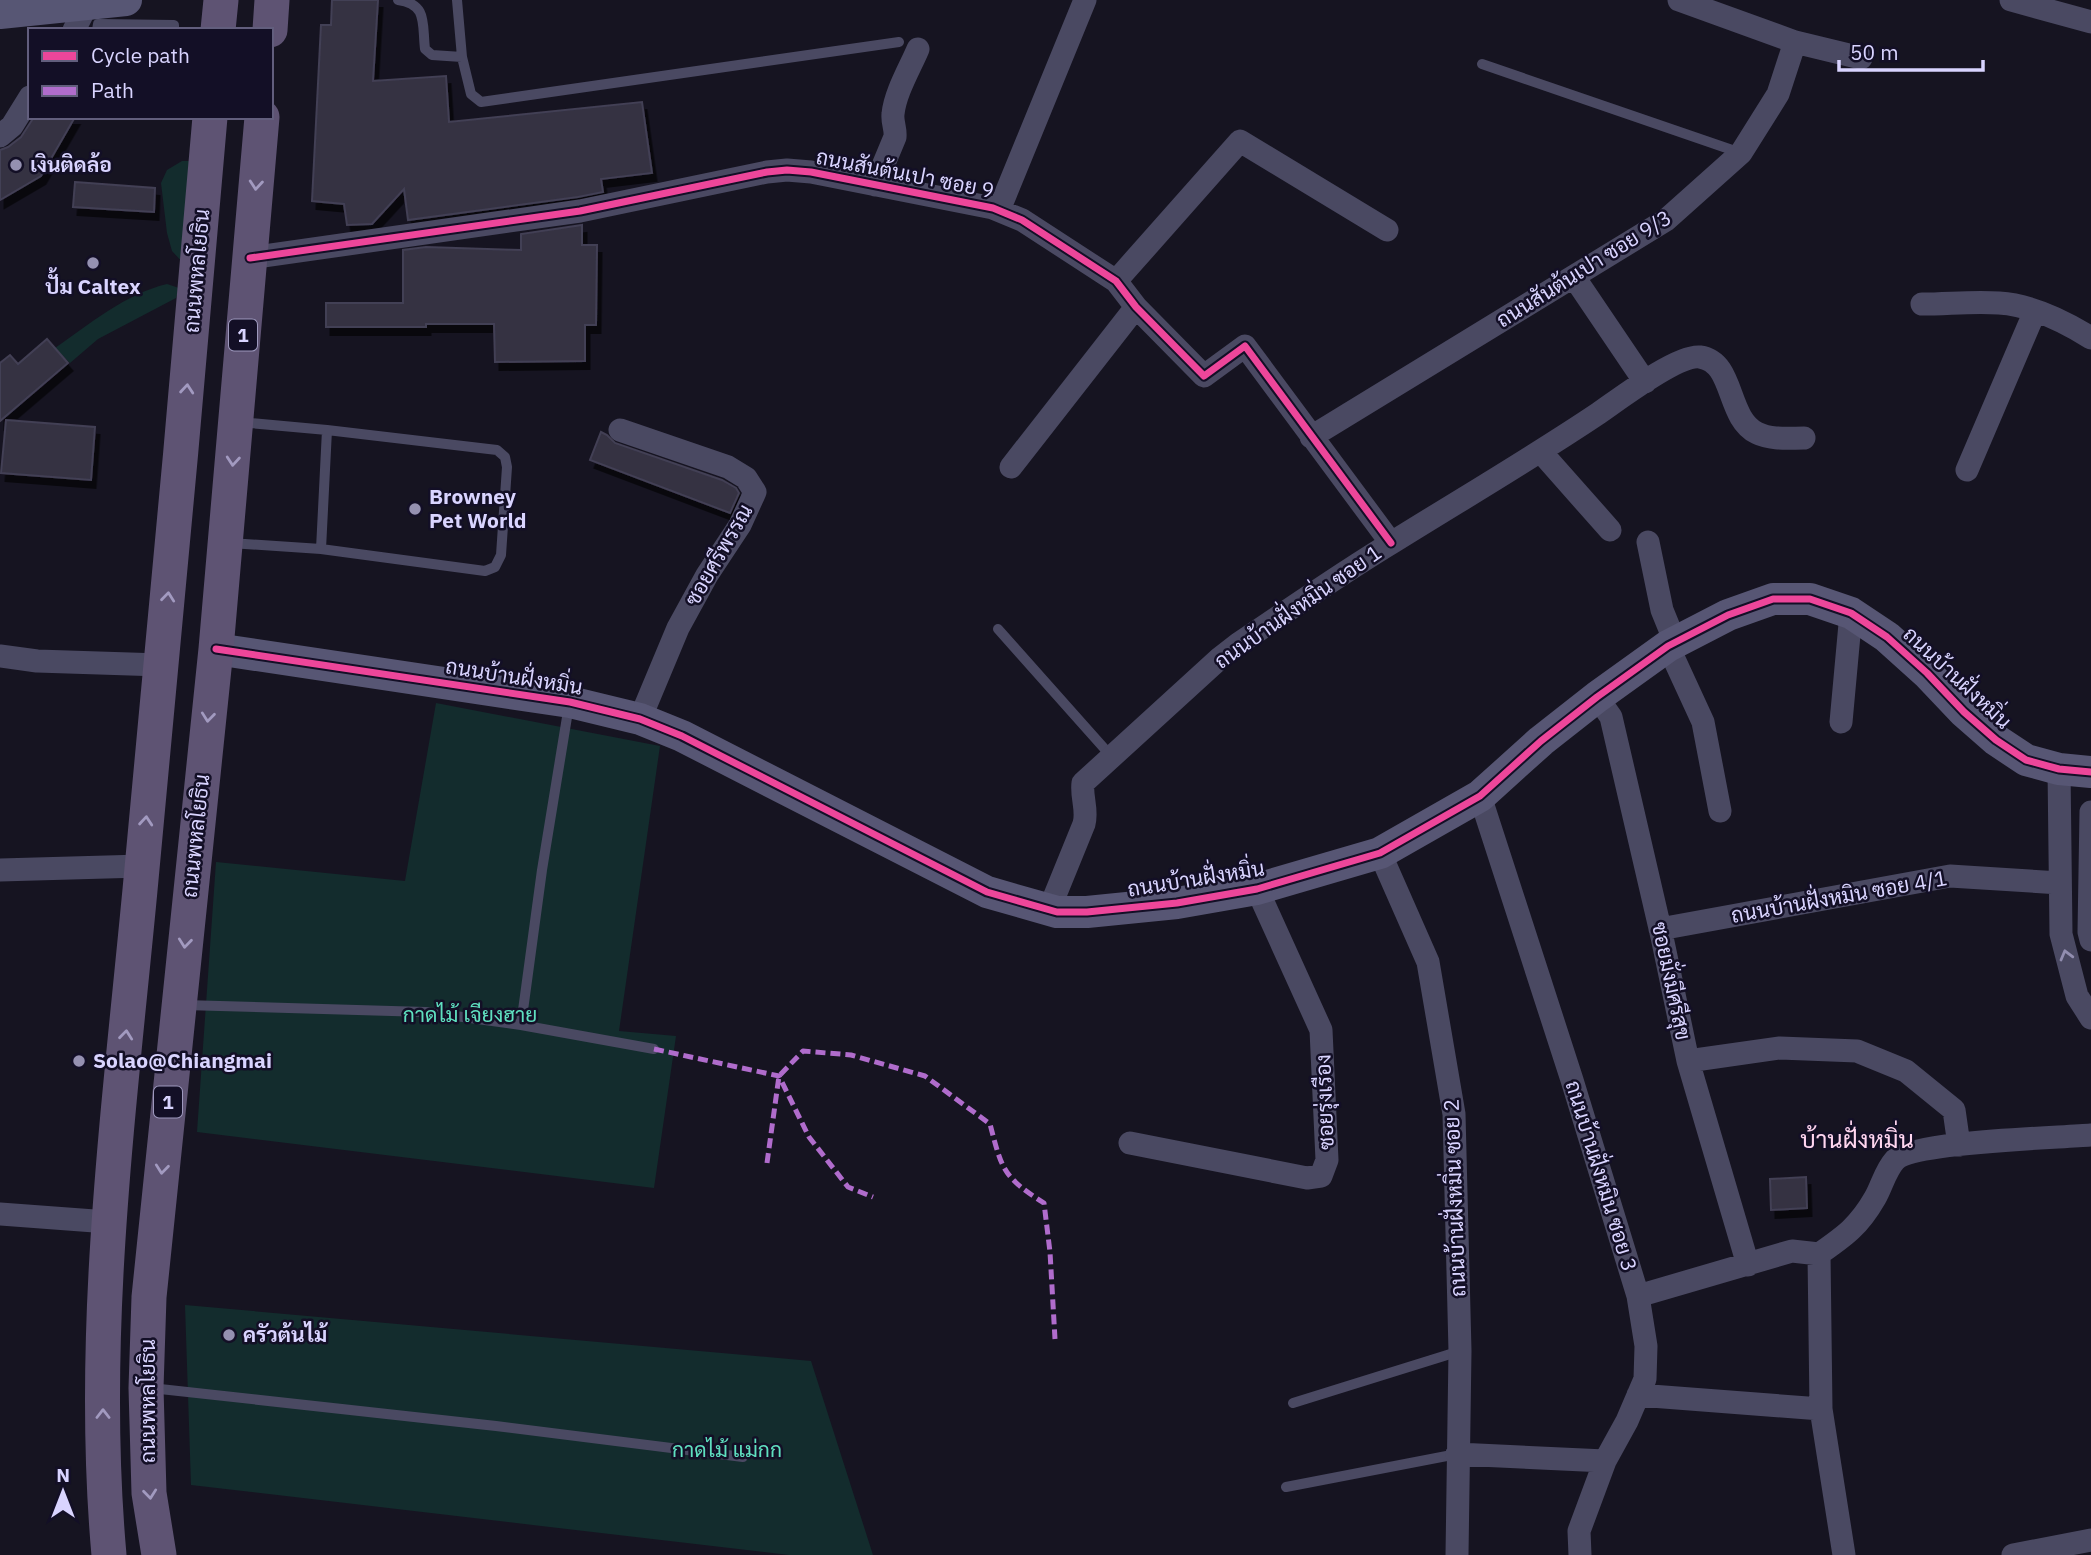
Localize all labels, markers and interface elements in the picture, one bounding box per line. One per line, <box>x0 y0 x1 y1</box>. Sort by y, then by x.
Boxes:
legend <box>28 28 273 119</box>
scale bar <box>1839 28 1982 72</box>
text: 50 m <box>1850 38 1899 66</box>
text: Cycle path <box>91 41 190 69</box>
text: Path <box>91 76 134 104</box>
street label: ถนนสันต้นเปา ซอย 9 <box>814 142 997 204</box>
place label: เงินติดล้อ <box>30 150 112 178</box>
marker: เงินติดล้อ <box>8 157 24 173</box>
one-way arrow <box>249 180 264 191</box>
street label: ถนนสันต้นเปา ซอย 9/3 <box>1491 203 1676 333</box>
street label: ถนนพหลโยธิน <box>177 208 215 334</box>
marker: ปั้ม Caltex <box>85 255 101 271</box>
place label: ปั้ม Caltex <box>45 267 141 300</box>
road number: 1 <box>229 320 257 350</box>
one-way arrow <box>179 383 194 394</box>
one-way arrow <box>226 456 241 467</box>
place label: Browney Pet World <box>429 482 527 534</box>
street label: ซอยศรีพรรณ <box>678 499 759 610</box>
marker: Browney Pet World <box>407 501 423 517</box>
street label: ถนนบ้านฝั่งหมิ่น ซอย 1 <box>1206 534 1387 674</box>
one-way arrow <box>160 591 175 602</box>
street label: ถนนบ้านฝั่งหมิ่น <box>1898 617 2021 735</box>
street label: ถนนบ้านฝั่งหมิ่น <box>444 647 585 701</box>
one-way arrow <box>201 711 216 723</box>
street label: ถนนพหลโยธิน <box>175 773 215 899</box>
one-way arrow <box>139 815 154 827</box>
street label: ถนนบ้านฝั่งหมิ่น <box>1125 849 1266 903</box>
street label: ถนนบ้านฝั่งหมิน ซอย 4/1 <box>1728 859 1949 929</box>
street label: ซอยมั่งมีศรีสุข <box>1645 918 1702 1043</box>
one-way arrow <box>177 937 192 949</box>
one-way arrow <box>2060 949 2074 961</box>
park label: กาดไม้ เจียงฮาย <box>403 1000 537 1028</box>
one-way arrow <box>118 1029 133 1040</box>
place label: Solao@Chiangmai <box>93 1046 272 1074</box>
marker: Solao@Chiangmai <box>71 1053 87 1069</box>
street label: ซอยรุ่งเรือง <box>1308 1054 1341 1150</box>
street label: ถนนบ้านฝั่งหมิน ซอย 3 <box>1560 1076 1648 1275</box>
road number: 1 <box>154 1086 182 1118</box>
street label: ถนนบ้านฝั่งหมิ่น ซอย 2 <box>1432 1099 1471 1298</box>
district label: บ้านฝั่งหมิ่น <box>1800 1120 1914 1155</box>
one-way arrow <box>155 1164 170 1175</box>
place label: ครัวต้นไม้ <box>243 1320 328 1348</box>
marker: ครัวต้นไม้ <box>221 1327 237 1343</box>
street label: ถนนพหลโยธิน <box>133 1339 161 1463</box>
one-way arrow <box>95 1408 111 1418</box>
park label: กาดไม้ แม่กก <box>672 1435 782 1463</box>
north arrow <box>28 1457 98 1527</box>
text: N <box>56 1463 70 1487</box>
one-way arrow <box>142 1489 157 1500</box>

